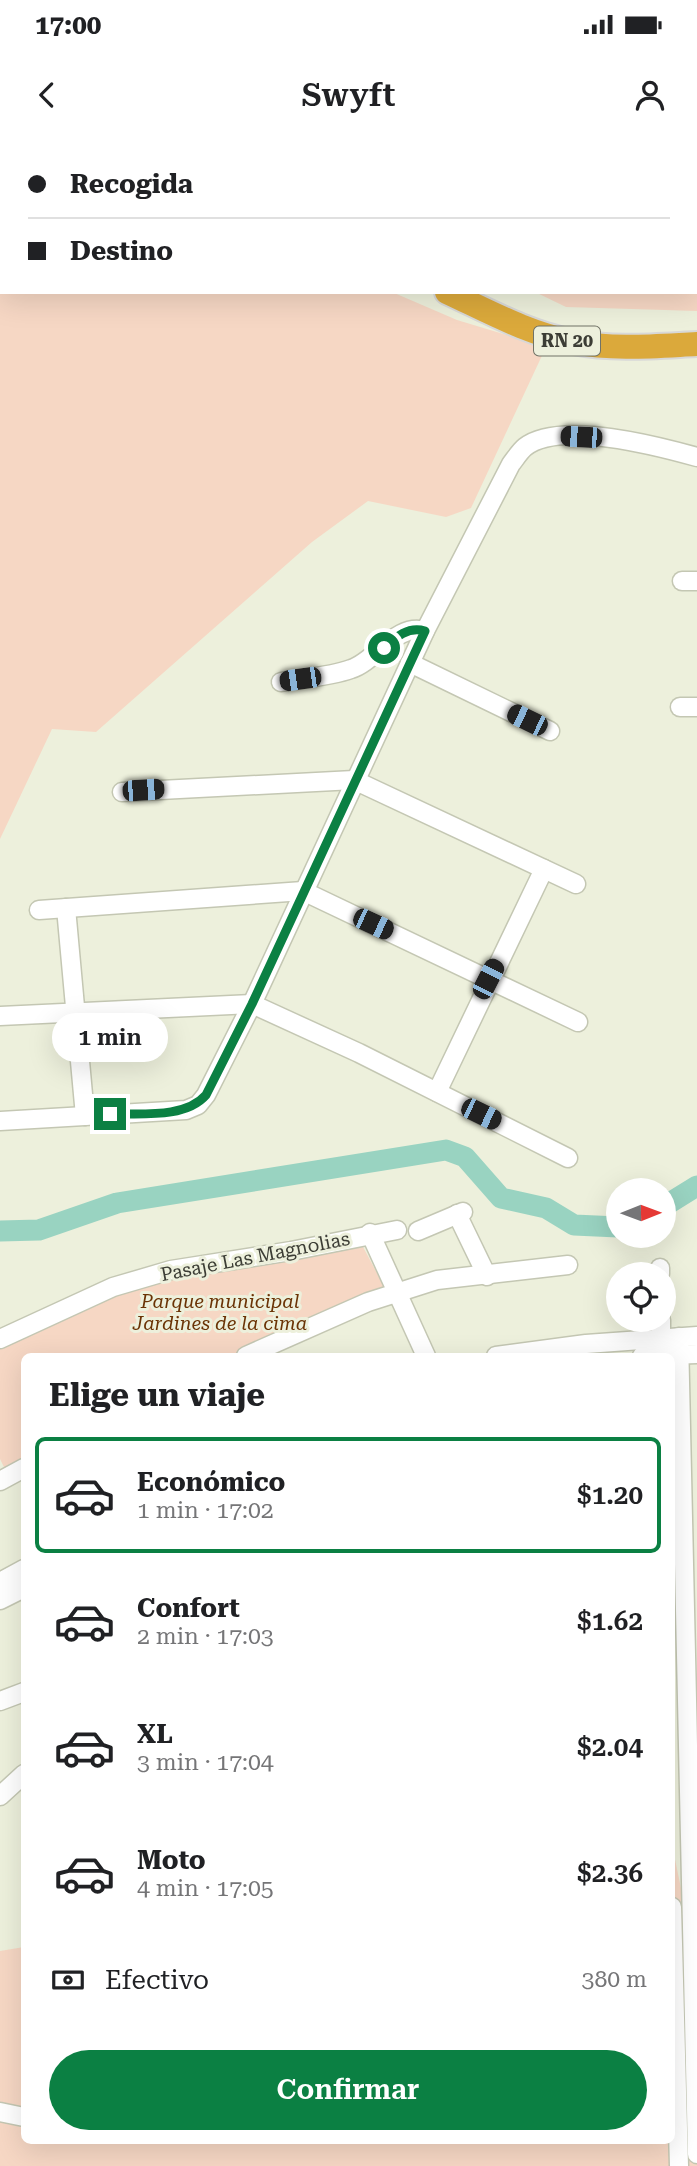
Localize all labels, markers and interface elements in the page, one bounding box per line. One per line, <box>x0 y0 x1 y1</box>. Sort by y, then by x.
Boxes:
text: 17:00 <box>35 10 101 40</box>
icon: back <box>28 76 66 114</box>
text: Swyft <box>302 76 395 114</box>
icon: person <box>631 76 669 114</box>
text: Recogida <box>70 169 193 199</box>
text: Destino <box>70 236 173 266</box>
road number: RN 20 <box>534 326 600 356</box>
car <box>560 425 603 449</box>
route start <box>368 632 400 664</box>
car <box>278 666 323 692</box>
car <box>504 701 551 739</box>
car <box>122 778 165 802</box>
car <box>350 906 397 942</box>
car <box>470 956 507 1002</box>
callout: 1 min <box>52 1012 168 1062</box>
text: 1 min <box>78 1024 142 1051</box>
car <box>458 1095 505 1133</box>
route end <box>94 1098 126 1130</box>
north arrow <box>606 1178 676 1248</box>
map controls <box>606 1178 676 1332</box>
street label: Pasaje Las Magnolias <box>158 1227 352 1286</box>
button: locate <box>606 1262 676 1332</box>
park label: Parque municipal Jardines de la cima <box>132 1290 307 1335</box>
text: Elige un viaje <box>49 1376 265 1414</box>
icon: car <box>53 1464 116 1527</box>
text: Económico <box>137 1467 285 1497</box>
text: $1.20 <box>577 1480 643 1510</box>
text: 1 min · 17:02 <box>137 1497 274 1524</box>
icon: car <box>53 1590 116 1653</box>
text: Confort <box>137 1593 240 1623</box>
text: $1.62 <box>577 1606 643 1636</box>
text: 2 min · 17:03 <box>137 1623 274 1650</box>
icon: car <box>53 1716 116 1779</box>
text: XL <box>137 1719 173 1749</box>
text: $2.04 <box>577 1732 643 1762</box>
text: 3 min · 17:04 <box>137 1749 274 1776</box>
icon: car <box>53 1842 116 1905</box>
text: Moto <box>137 1845 206 1875</box>
text: $2.36 <box>577 1858 643 1888</box>
text: 4 min · 17:05 <box>137 1875 274 1902</box>
icon: cash <box>49 1961 87 1999</box>
text: Efectivo <box>105 1965 209 1995</box>
text: 380 m <box>582 1966 647 1993</box>
button: Confirmar <box>49 2050 647 2130</box>

